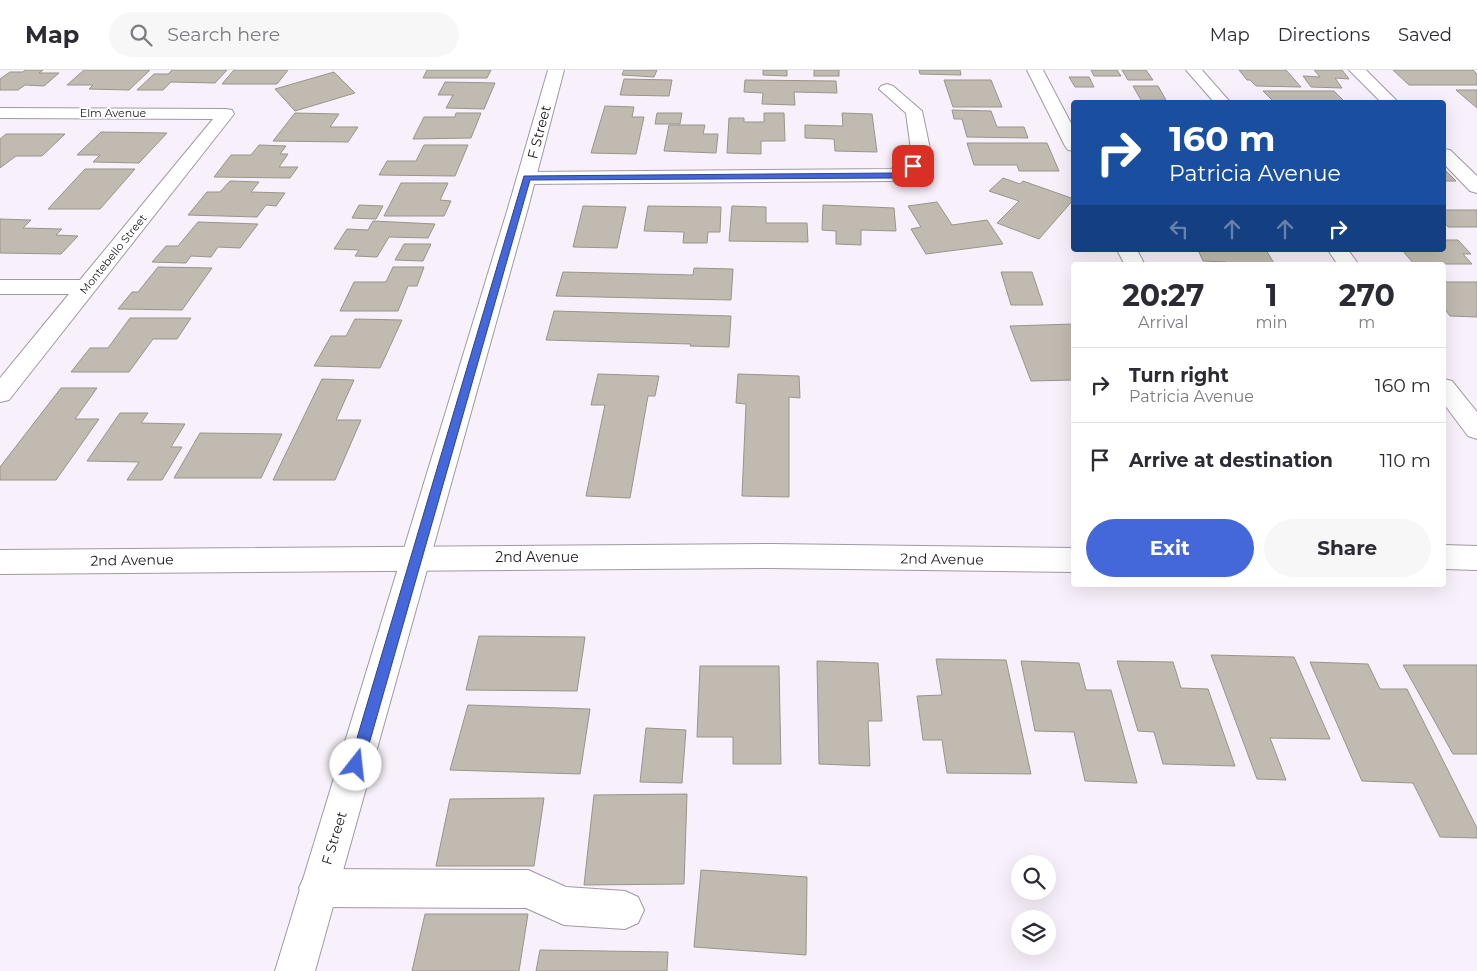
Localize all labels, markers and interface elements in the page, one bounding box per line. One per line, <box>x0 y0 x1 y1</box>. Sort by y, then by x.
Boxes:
search box <box>109 12 459 57</box>
text: Map <box>25 20 79 49</box>
icon: search <box>127 21 155 49</box>
text: Search here <box>167 23 280 46</box>
text: Map <box>1210 24 1250 46</box>
text: Directions <box>1278 24 1370 46</box>
text: Saved <box>1398 24 1452 46</box>
street label: F Street <box>523 103 555 161</box>
street label: Elm Avenue <box>80 106 147 120</box>
text: 160 m <box>1169 117 1275 160</box>
icon: right <box>1086 120 1151 185</box>
pin <box>892 145 934 187</box>
icon: arrive <box>899 152 927 180</box>
text: Patricia Avenue <box>1169 160 1341 187</box>
street label: Montebello Street <box>76 211 150 297</box>
icon: left <box>1165 215 1193 243</box>
icon: ahead <box>1218 215 1246 243</box>
icon: ahead <box>1271 215 1299 243</box>
icon: right <box>1324 215 1352 243</box>
text: 20:27 <box>1122 277 1204 314</box>
text: 1 <box>1266 277 1277 314</box>
text: 270 <box>1339 277 1395 314</box>
text: Arrival <box>1138 313 1188 332</box>
text: min <box>1256 313 1288 332</box>
text: m <box>1358 313 1375 332</box>
text: Turn right <box>1129 364 1229 387</box>
icon: right <box>1086 371 1114 399</box>
text: 160 m <box>1375 374 1431 397</box>
text: Patricia Avenue <box>1129 387 1254 406</box>
icon: arrive <box>1086 446 1114 474</box>
text: Arrive at destination <box>1129 449 1333 472</box>
text: 110 m <box>1380 449 1431 472</box>
button: Exit <box>1086 519 1254 577</box>
button: Share <box>1264 519 1431 577</box>
street label: 2nd Avenue <box>495 548 579 566</box>
street label: 2nd Avenue <box>900 549 984 569</box>
street label: 2nd Avenue <box>90 550 174 570</box>
position arrow <box>329 738 381 790</box>
street label: F Street <box>317 809 351 867</box>
map controls <box>1011 855 1056 955</box>
button: search <box>1011 855 1056 900</box>
button: layers <box>1011 910 1056 955</box>

